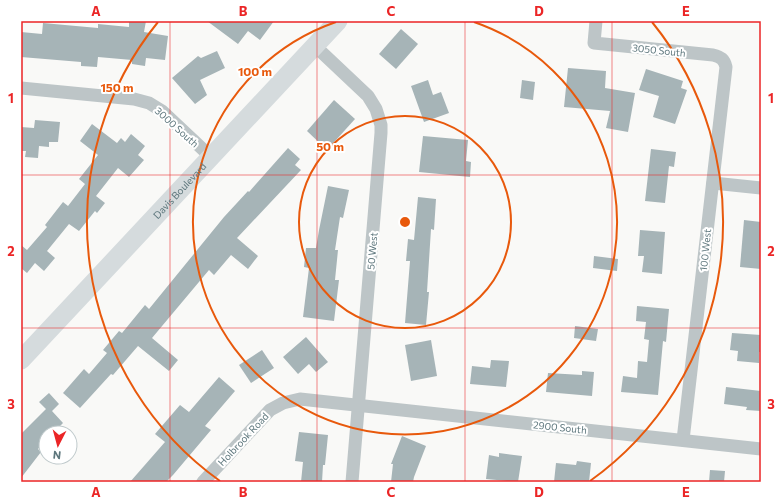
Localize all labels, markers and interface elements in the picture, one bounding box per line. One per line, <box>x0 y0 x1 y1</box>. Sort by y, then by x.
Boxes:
text: A <box>91 3 101 19</box>
text: B <box>239 3 248 19</box>
text: C <box>387 3 396 19</box>
text: D <box>534 3 544 19</box>
text: E <box>682 3 690 19</box>
street label: 3050 South <box>632 41 686 59</box>
text: 100 m <box>238 64 272 78</box>
text: 150 m <box>100 80 134 94</box>
text: 1 <box>8 90 14 106</box>
text: 1 <box>768 90 774 106</box>
street label: 3000 South <box>153 104 201 150</box>
text: 50 m <box>316 139 344 153</box>
street label: Davis Boulevard <box>150 160 209 221</box>
centre of rings <box>398 215 412 229</box>
street label: 100 West <box>697 228 713 272</box>
street label: 50 West <box>364 232 380 270</box>
text: 2 <box>7 243 15 259</box>
text: 2 <box>767 243 775 259</box>
text: 3 <box>7 396 15 412</box>
text: 3 <box>767 396 775 412</box>
street label: Holbrook Road <box>215 410 271 468</box>
street label: 2900 South <box>533 418 587 436</box>
north arrow <box>38 425 78 465</box>
text: N <box>52 449 62 462</box>
text: A <box>91 484 101 500</box>
text: B <box>239 484 248 500</box>
text: C <box>387 484 396 500</box>
text: D <box>534 484 544 500</box>
text: E <box>682 484 690 500</box>

